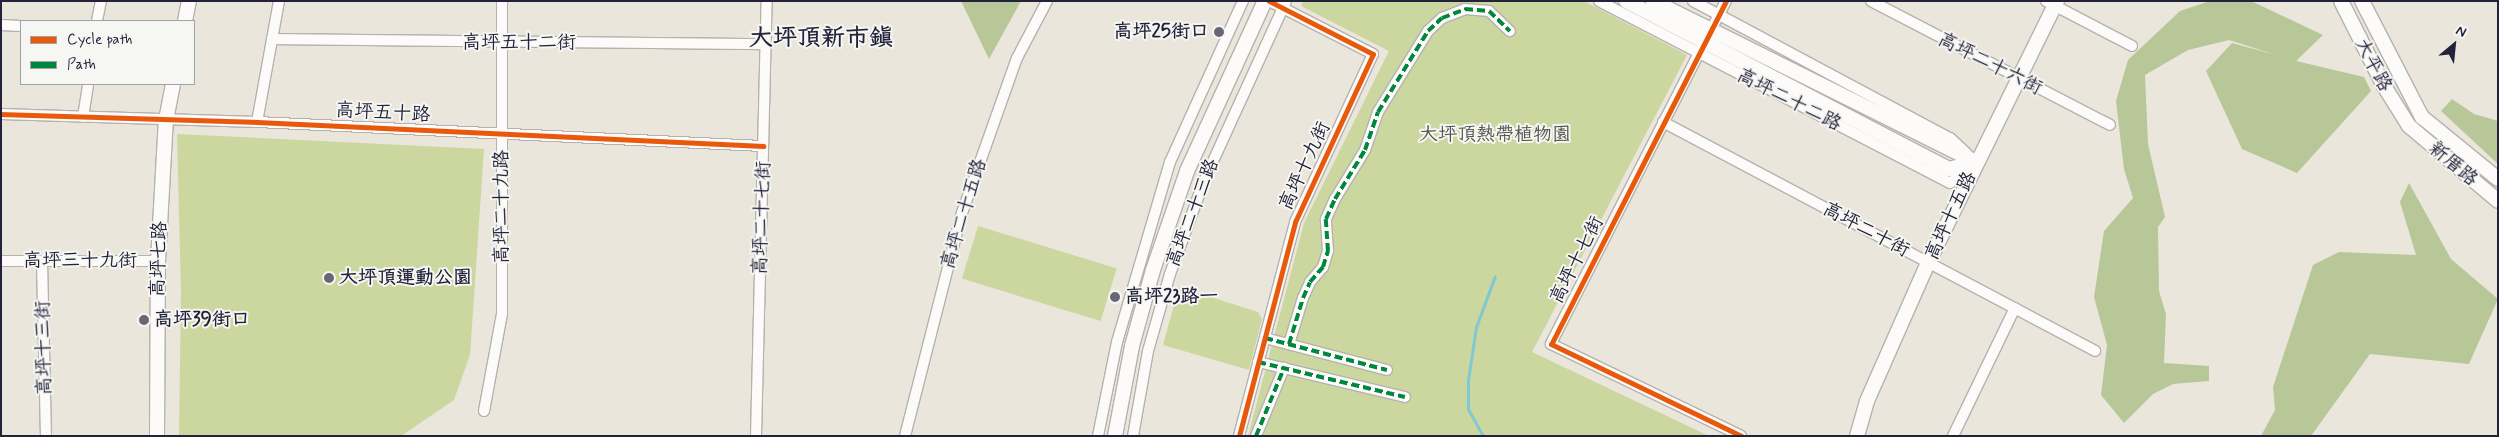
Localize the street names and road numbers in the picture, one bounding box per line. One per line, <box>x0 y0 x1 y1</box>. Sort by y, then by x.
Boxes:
street label: 高坪二十六街 <box>1934 28 2046 100</box>
street label: 高坪五十二街 <box>462 32 576 54</box>
street label: 大平路 <box>2350 34 2396 96</box>
street label: 高坪二十二路 <box>1733 64 1845 136</box>
street label: 高坪五十路 <box>335 99 431 127</box>
street label: 高坪十九街 <box>1275 118 1335 214</box>
street label: 新厝路 <box>2424 137 2482 191</box>
street label: 高坪二十九路 <box>491 150 513 264</box>
street label: 高坪二十五路 <box>936 156 992 272</box>
street label: 高坪二十三路 <box>1162 156 1224 270</box>
street label: 高坪二十七街 <box>749 161 775 275</box>
street label: 高坪十五路 <box>1921 168 1981 264</box>
street label: 高坪二十街 <box>1819 198 1913 262</box>
street label: 高坪十七街 <box>1545 213 1609 307</box>
street label: 高坪七路 <box>146 221 172 297</box>
street label: 高坪三十九街 <box>23 250 137 272</box>
street label: 高坪十三街 <box>32 300 56 396</box>

